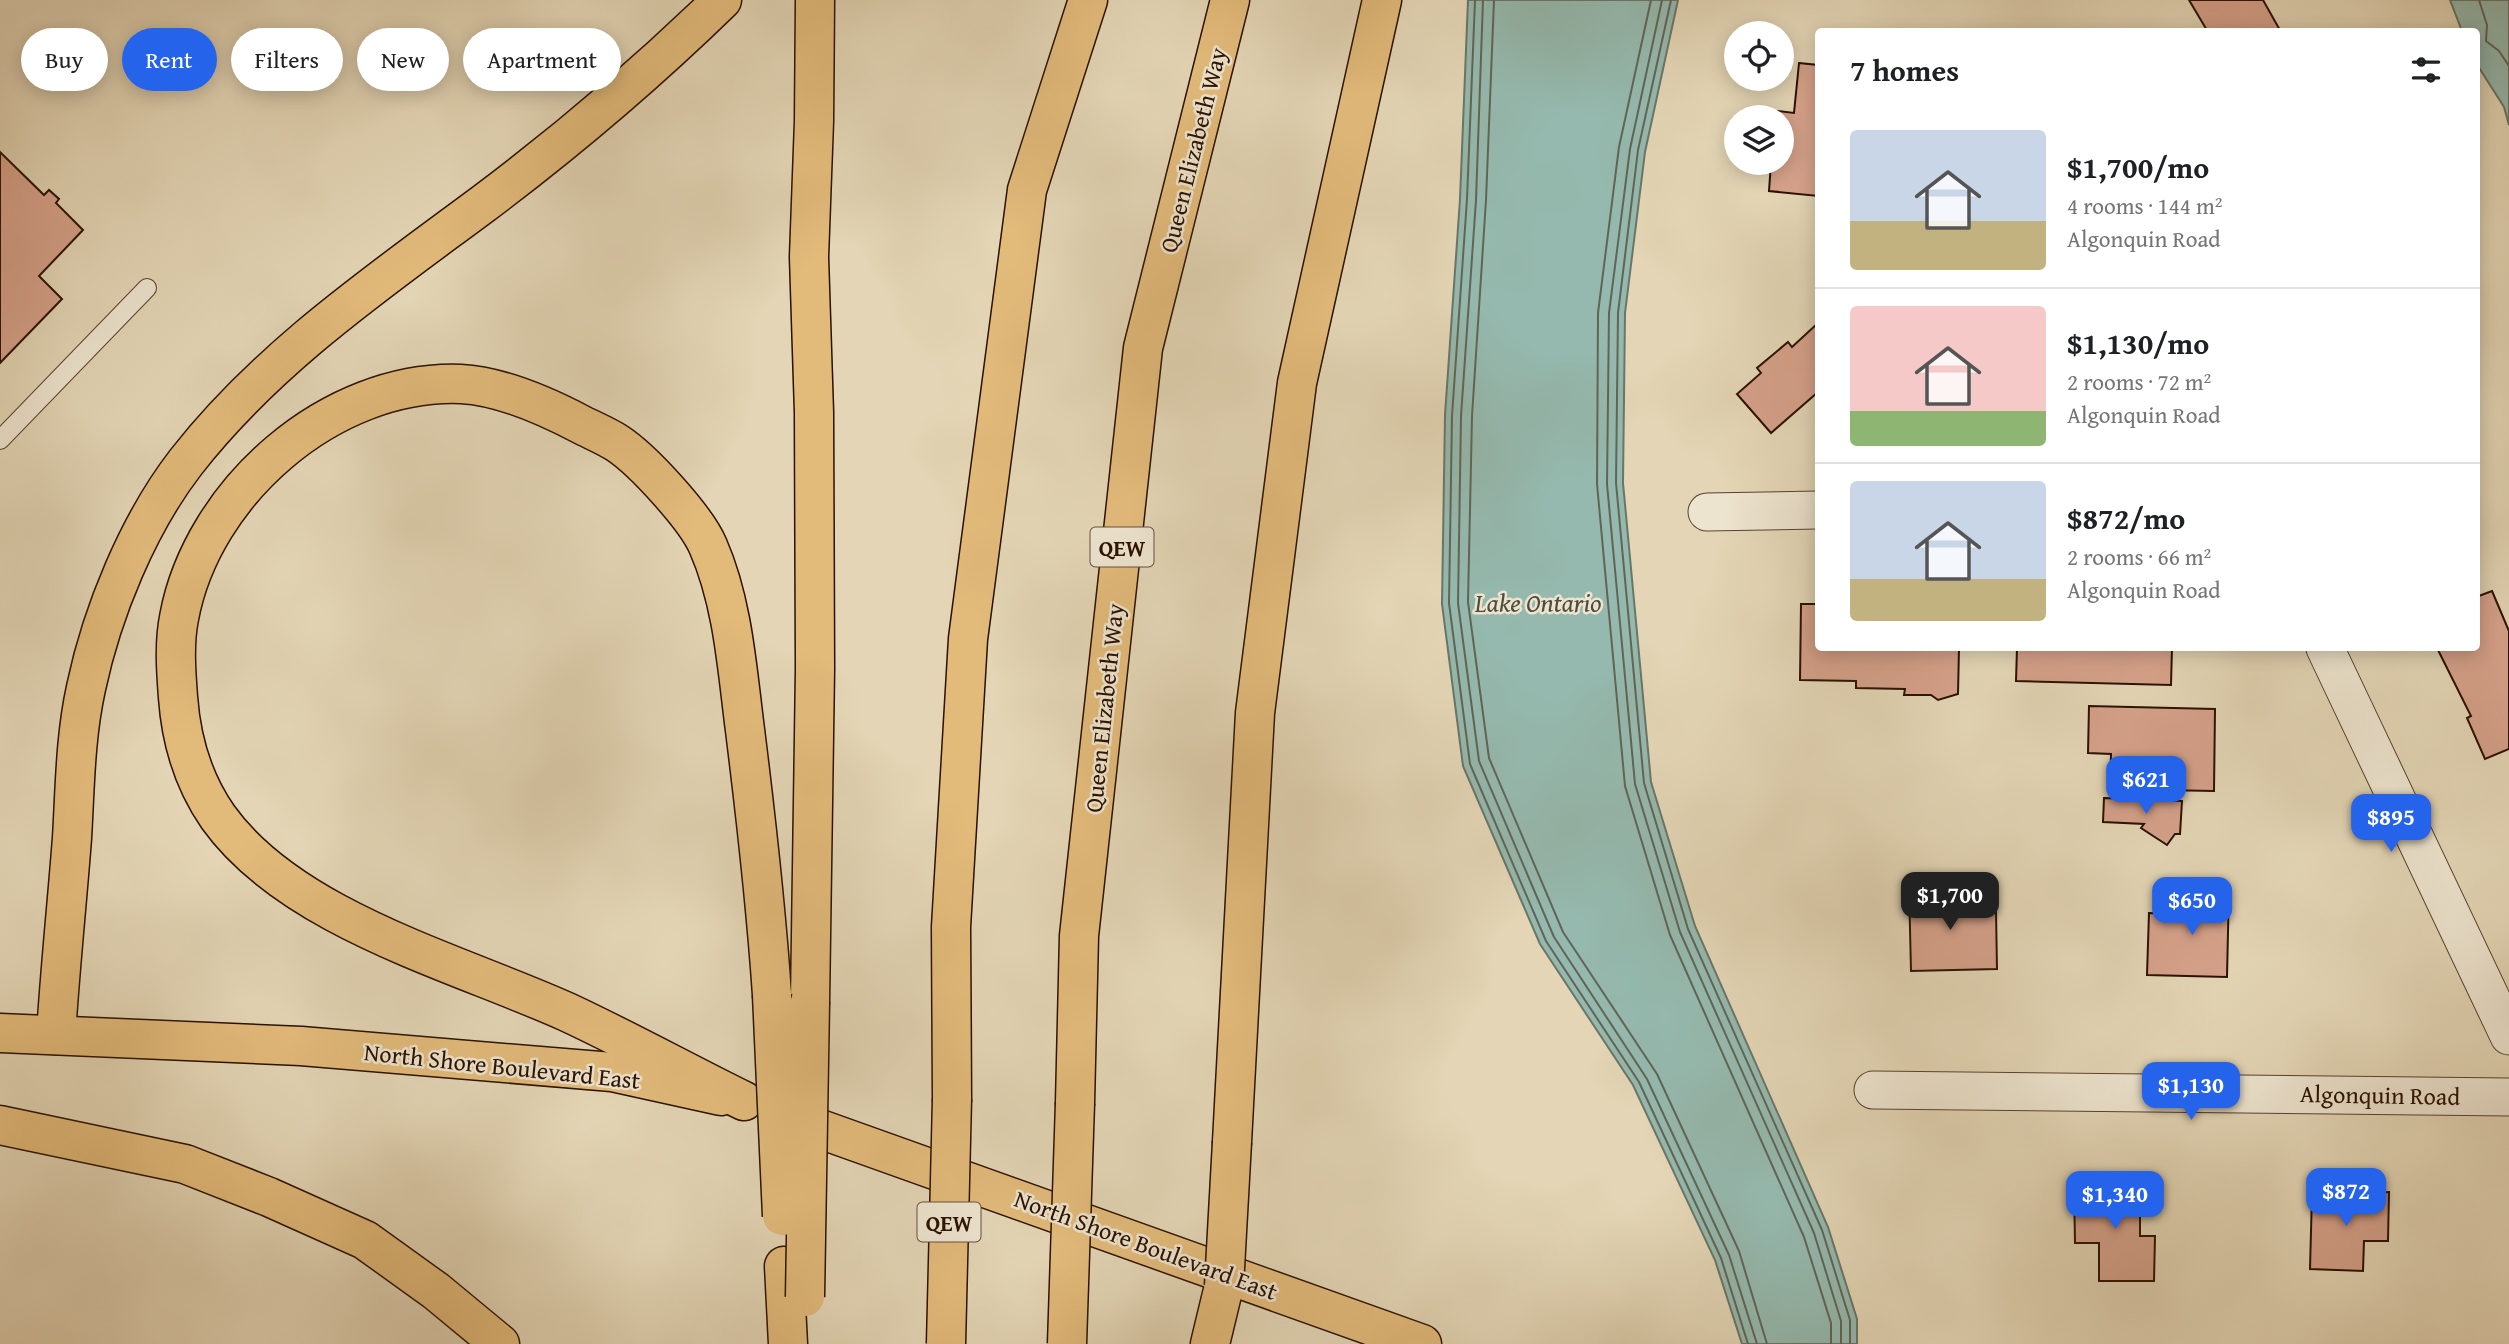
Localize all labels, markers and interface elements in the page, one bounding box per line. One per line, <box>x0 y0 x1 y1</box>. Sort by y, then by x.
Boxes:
map controls <box>1724 21 1794 175</box>
button: locate <box>1724 21 1794 91</box>
chip: Buy <box>21 28 108 91</box>
chip: Rent <box>122 28 217 91</box>
chip: Filters <box>231 28 343 91</box>
chip: New <box>357 28 449 91</box>
chip: Apartment <box>463 28 621 91</box>
street label: Queen Elizabeth Way <box>1151 44 1235 256</box>
text: 7 homes <box>1850 48 1959 92</box>
icon: filters <box>2407 51 2445 89</box>
button: layers <box>1724 105 1794 175</box>
text: $1,700/mo <box>2067 145 2209 189</box>
icon: home <box>1906 158 1990 242</box>
text: 4 rooms · 144 m² <box>2067 189 2222 222</box>
text: Algonquin Road <box>2067 222 2221 255</box>
text: $1,130/mo <box>2067 321 2209 365</box>
icon: home <box>1906 334 1990 418</box>
text: 2 rooms · 72 m² <box>2067 365 2211 398</box>
text: Algonquin Road <box>2067 398 2221 431</box>
text: $872/mo <box>2067 496 2185 540</box>
icon: home <box>1906 509 1990 593</box>
road number: QEW <box>1090 527 1154 566</box>
text: 2 rooms · 66 m² <box>2067 540 2211 573</box>
text: Algonquin Road <box>2067 573 2221 606</box>
water label: Lake Ontario <box>1474 583 1601 622</box>
street label: Queen Elizabeth Way <box>1076 602 1132 814</box>
pin: $621 <box>2105 756 2187 816</box>
text: $621 <box>2122 762 2170 795</box>
pin: $895 <box>2350 794 2432 854</box>
text: $895 <box>2367 800 2415 833</box>
pin: $1,700 <box>1893 872 2007 932</box>
text: $1,700 <box>1917 878 1983 911</box>
pin: $650 <box>2151 878 2233 937</box>
text: $650 <box>2168 883 2216 916</box>
street label: North Shore Boulevard East <box>362 1034 642 1098</box>
pin: $1,130 <box>2134 1062 2248 1122</box>
text: $1,130 <box>2158 1068 2224 1101</box>
street label: Algonquin Road <box>2300 1076 2461 1114</box>
pin: $872 <box>2305 1168 2387 1228</box>
pin: $1,340 <box>2058 1172 2172 1231</box>
text: $872 <box>2322 1174 2370 1207</box>
text: $1,340 <box>2082 1177 2148 1210</box>
street label: North Shore Boulevard East <box>1010 1181 1283 1309</box>
road number: QEW <box>918 1203 981 1242</box>

